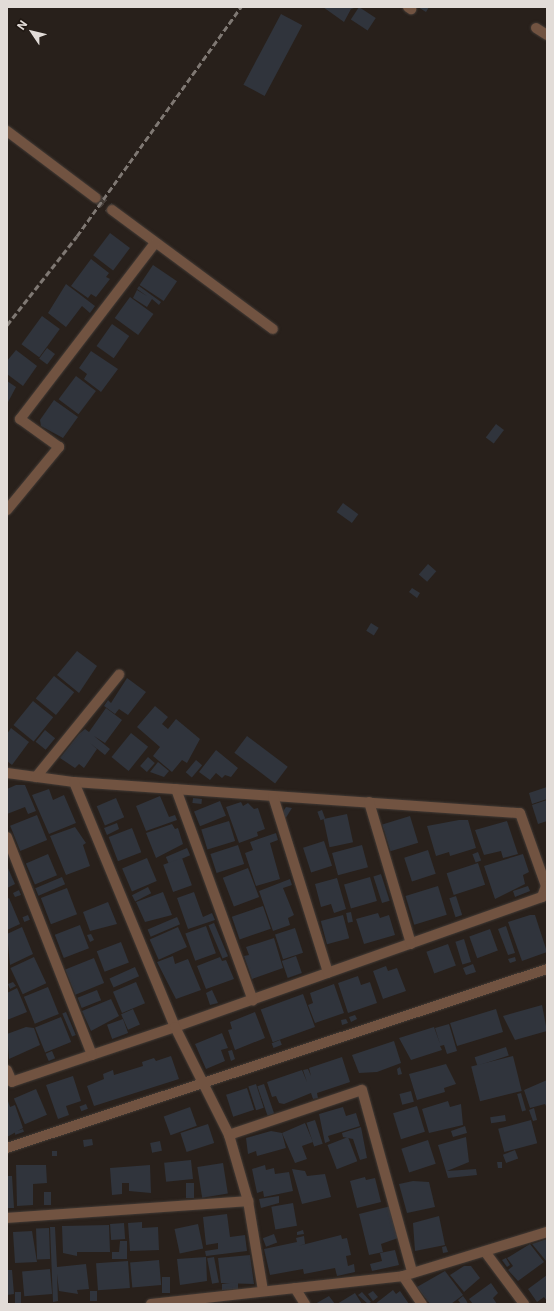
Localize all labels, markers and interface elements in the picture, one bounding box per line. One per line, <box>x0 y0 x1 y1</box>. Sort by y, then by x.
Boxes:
north arrow <box>12 12 52 52</box>
text: N <box>14 18 30 33</box>

